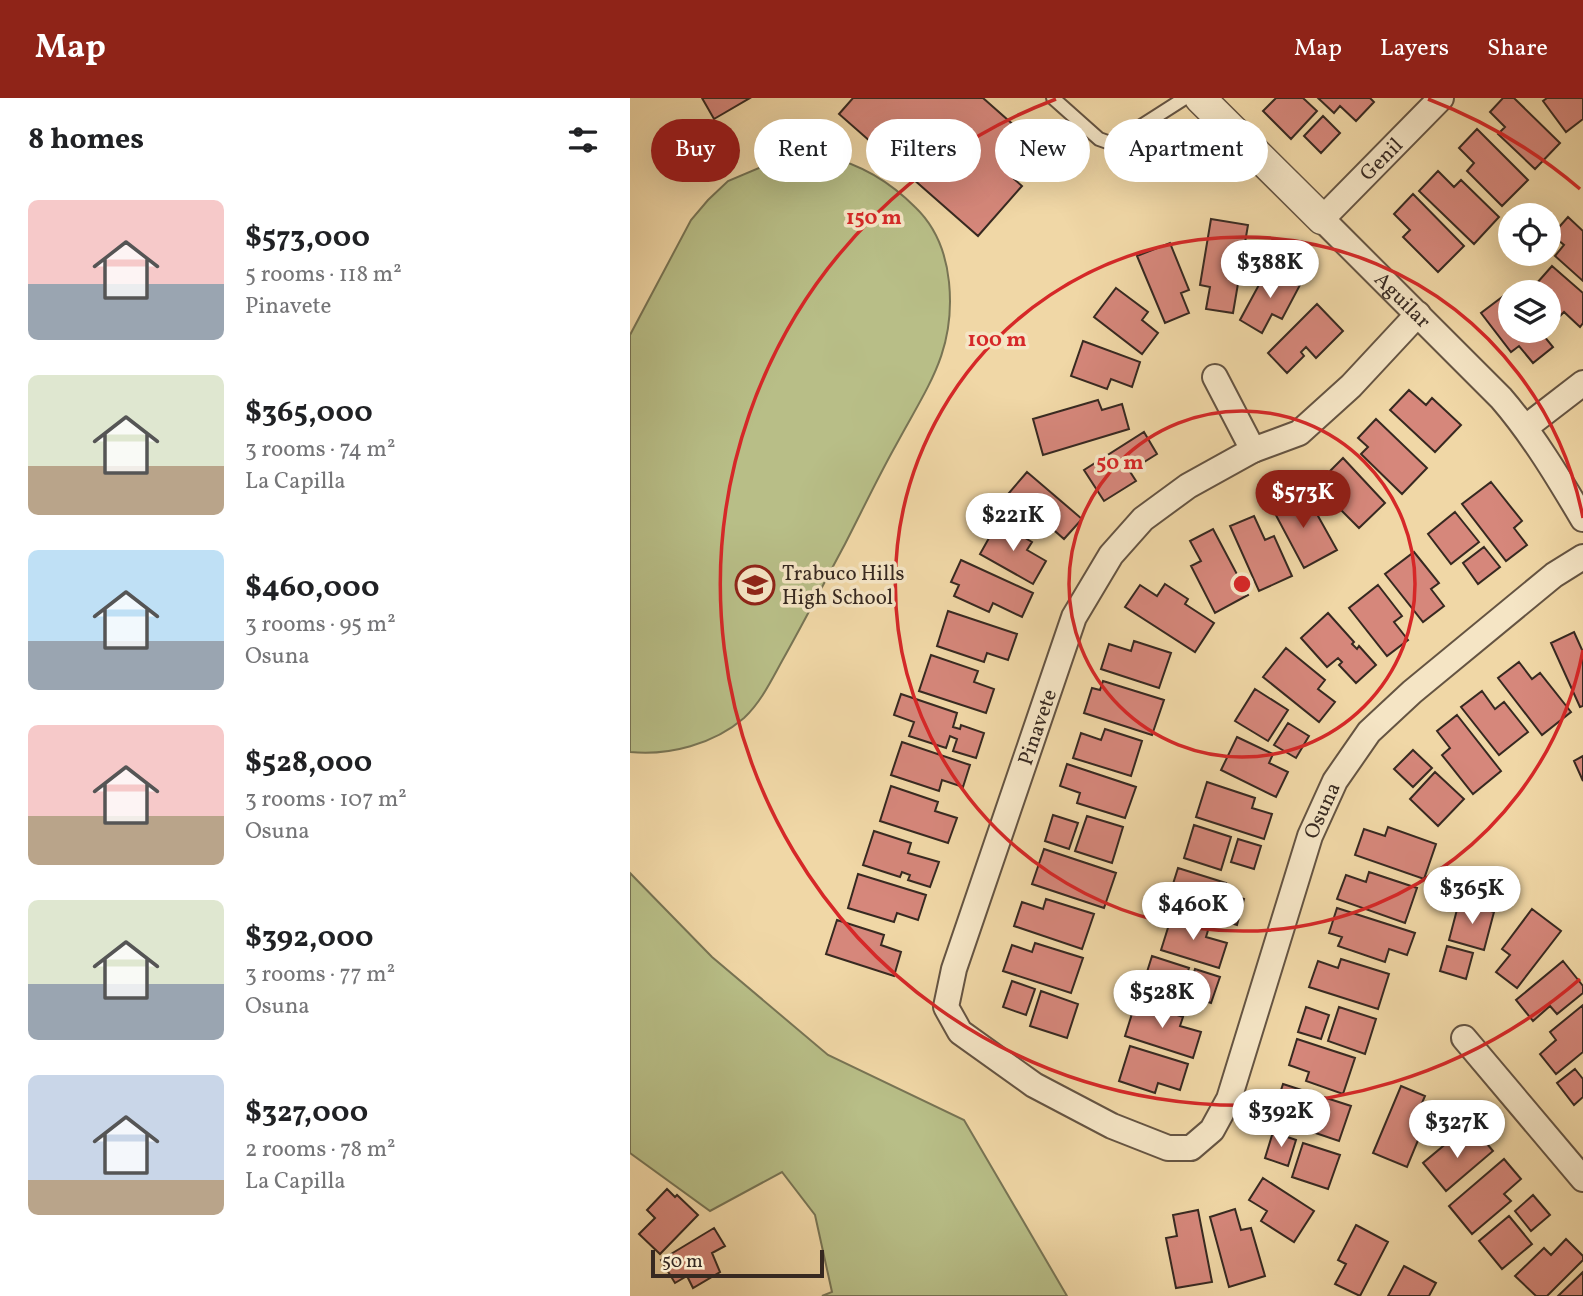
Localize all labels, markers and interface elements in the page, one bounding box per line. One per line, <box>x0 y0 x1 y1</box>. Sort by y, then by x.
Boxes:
text: Map <box>35 26 106 72</box>
text: Map <box>1294 32 1342 66</box>
text: Layers <box>1380 32 1449 66</box>
text: Share <box>1487 32 1548 66</box>
text: 8 homes <box>28 119 144 161</box>
chip: Buy <box>651 119 740 182</box>
chip: Rent <box>754 119 852 182</box>
chip: Filters <box>866 119 981 182</box>
chip: New <box>995 119 1090 182</box>
chip: Apartment <box>1104 119 1268 182</box>
icon: filters <box>564 121 602 159</box>
street label: Genil <box>1354 132 1410 188</box>
map controls <box>1498 203 1561 343</box>
button: locate <box>1498 203 1561 266</box>
text: 150 m <box>846 204 902 233</box>
text: $573,000 <box>245 217 370 259</box>
icon: home <box>84 228 168 312</box>
pin: $388K <box>1221 240 1319 300</box>
text: $388K <box>1237 247 1303 279</box>
text: 5 rooms · 118 m² <box>245 259 402 291</box>
street label: Aguilar <box>1367 266 1437 336</box>
button: layers <box>1498 280 1561 343</box>
text: Pinavete <box>245 291 331 323</box>
text: 100 m <box>967 326 1027 355</box>
text: $365,000 <box>245 392 373 434</box>
icon: home <box>84 403 168 487</box>
text: 3 rooms · 74 m² <box>245 434 395 466</box>
text: 50 m <box>1096 449 1144 478</box>
text: La Capilla <box>245 466 346 498</box>
pin: $573K <box>1254 470 1352 530</box>
text: $573K <box>1272 477 1334 509</box>
pin: $221K <box>964 494 1062 553</box>
text: $221K <box>982 500 1044 532</box>
place label: Trabuco Hills High School <box>782 560 904 613</box>
school or university icon: Trabuco Hills High School <box>734 564 776 606</box>
text: $460,000 <box>245 567 379 609</box>
centre of rings <box>1230 572 1254 596</box>
icon: home <box>84 578 168 662</box>
text: 3 rooms · 95 m² <box>245 609 396 641</box>
text: Osuna <box>245 641 310 673</box>
street label: Pinavete <box>1012 685 1065 769</box>
text: $528,000 <box>245 742 372 784</box>
icon: home <box>84 753 168 837</box>
street label: Osuna <box>1298 778 1348 844</box>
text: 3 rooms · 107 m² <box>245 784 407 816</box>
text: Osuna <box>245 816 310 848</box>
pin: $365K <box>1423 866 1521 926</box>
text: $365K <box>1440 873 1504 905</box>
pin: $460K <box>1144 882 1242 942</box>
text: $460K <box>1158 889 1228 921</box>
text: $392,000 <box>245 917 373 959</box>
icon: home <box>84 928 168 1012</box>
text: 3 rooms · 77 m² <box>245 959 395 991</box>
pin: $528K <box>1113 970 1211 1030</box>
text: $528K <box>1129 977 1195 1009</box>
text: Osuna <box>245 991 310 1023</box>
pin: $392K <box>1232 1090 1330 1149</box>
text: $327,000 <box>245 1092 368 1134</box>
text: $392K <box>1248 1096 1314 1128</box>
pin: $327K <box>1408 1100 1506 1160</box>
icon: home <box>84 1103 168 1187</box>
text: $327K <box>1425 1107 1489 1139</box>
text: 2 rooms · 78 m² <box>245 1134 396 1166</box>
text: La Capilla <box>245 1166 346 1198</box>
scale bar <box>651 1247 824 1279</box>
text: 50 m <box>662 1249 703 1275</box>

